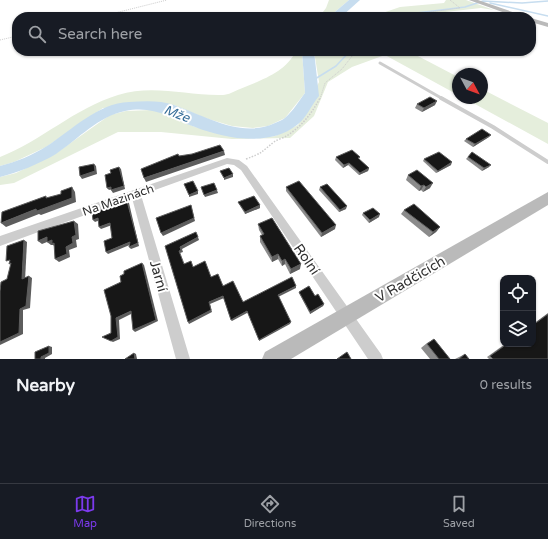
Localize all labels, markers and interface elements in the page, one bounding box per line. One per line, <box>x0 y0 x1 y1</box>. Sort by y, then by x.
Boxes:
search box <box>12 12 536 56</box>
icon: search <box>26 23 48 45</box>
text: Search here <box>58 25 142 43</box>
north arrow <box>452 68 488 104</box>
water label: Mže <box>161 102 192 126</box>
street label: Na Mazinách <box>80 181 156 219</box>
street label: Rolní <box>290 240 324 278</box>
street label: V Radčicích <box>372 253 448 306</box>
street label: Jarní <box>146 259 171 294</box>
map controls <box>500 275 536 347</box>
button: locate <box>500 275 536 311</box>
button: layers <box>500 311 536 347</box>
text: Nearby <box>16 375 75 396</box>
text: 0 results <box>480 377 532 393</box>
tab: Map <box>73 493 97 530</box>
tab: Directions <box>244 493 296 530</box>
tab: Saved <box>443 493 475 530</box>

